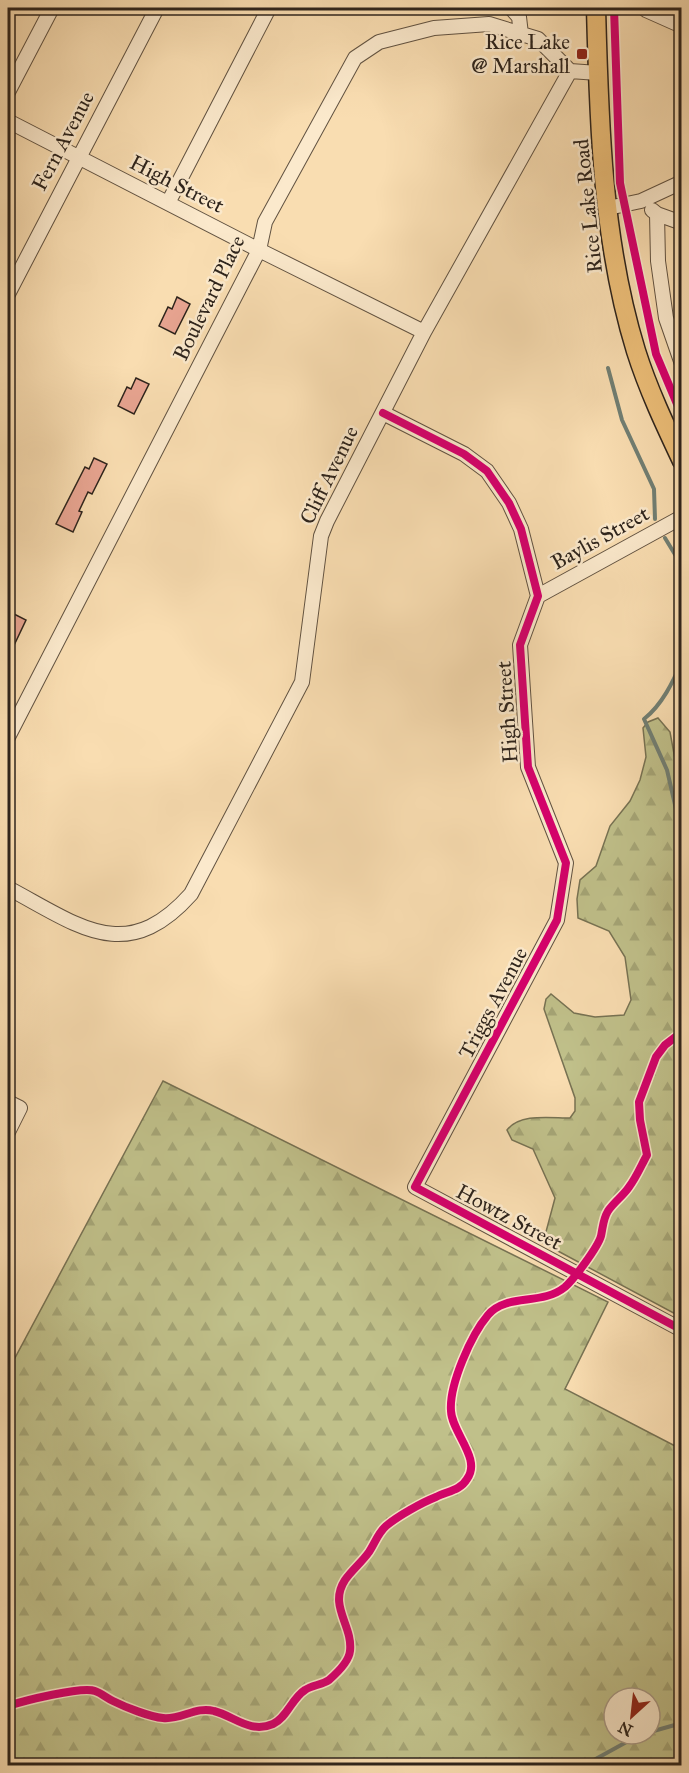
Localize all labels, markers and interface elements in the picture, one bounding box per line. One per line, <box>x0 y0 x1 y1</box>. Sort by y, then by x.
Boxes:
place label: Rice Lake @ Marshall <box>471 29 570 79</box>
marker: Rice Lake @ Marshall <box>575 47 589 61</box>
street label: Fern Avenue <box>26 87 100 195</box>
street label: Rice Lake Road <box>568 137 608 274</box>
street label: High Street <box>126 149 229 219</box>
street label: Boulevard Place <box>168 231 251 365</box>
street label: Cliff Avenue <box>294 421 364 528</box>
street label: Baylis Street <box>546 500 654 576</box>
street label: High Street <box>490 660 524 764</box>
street label: Triggs Avenue <box>453 943 533 1063</box>
street label: Howtz Street <box>452 1178 567 1256</box>
north arrow <box>602 1686 662 1746</box>
text: N <box>615 1717 636 1740</box>

